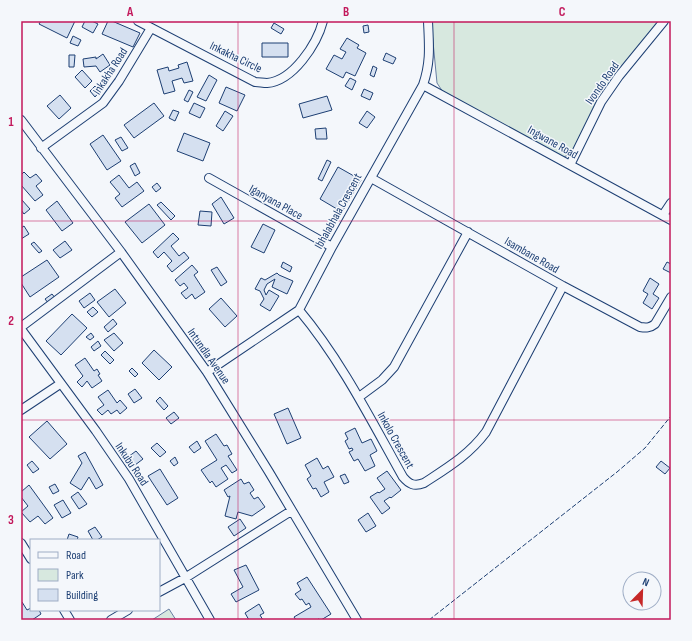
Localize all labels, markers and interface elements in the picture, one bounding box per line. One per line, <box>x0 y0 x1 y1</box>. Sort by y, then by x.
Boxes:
text: A <box>126 4 134 20</box>
text: B <box>343 4 349 20</box>
text: C <box>559 4 566 20</box>
street label: Inkakha Circle <box>207 38 264 77</box>
street label: Inkakha Road <box>90 45 131 98</box>
street label: Ivondo Road <box>582 59 623 108</box>
text: 1 <box>8 114 14 130</box>
street label: Ingwane Road <box>525 122 581 162</box>
street label: Ibhalabhala Crescent <box>311 171 366 252</box>
street label: Iganyana Place <box>246 182 305 223</box>
street label: Isambane Road <box>502 234 562 277</box>
text: 2 <box>8 313 14 329</box>
street label: Intundla Avenue <box>184 326 233 387</box>
street label: Inkolo Crescent <box>374 409 417 472</box>
street label: Inkubu Road <box>112 440 152 489</box>
text: 3 <box>8 512 14 528</box>
legend <box>30 539 160 611</box>
text: Road <box>66 548 86 563</box>
text: Park <box>66 568 84 583</box>
north arrow <box>622 571 662 611</box>
text: N <box>640 575 651 589</box>
text: Building <box>66 588 98 603</box>

